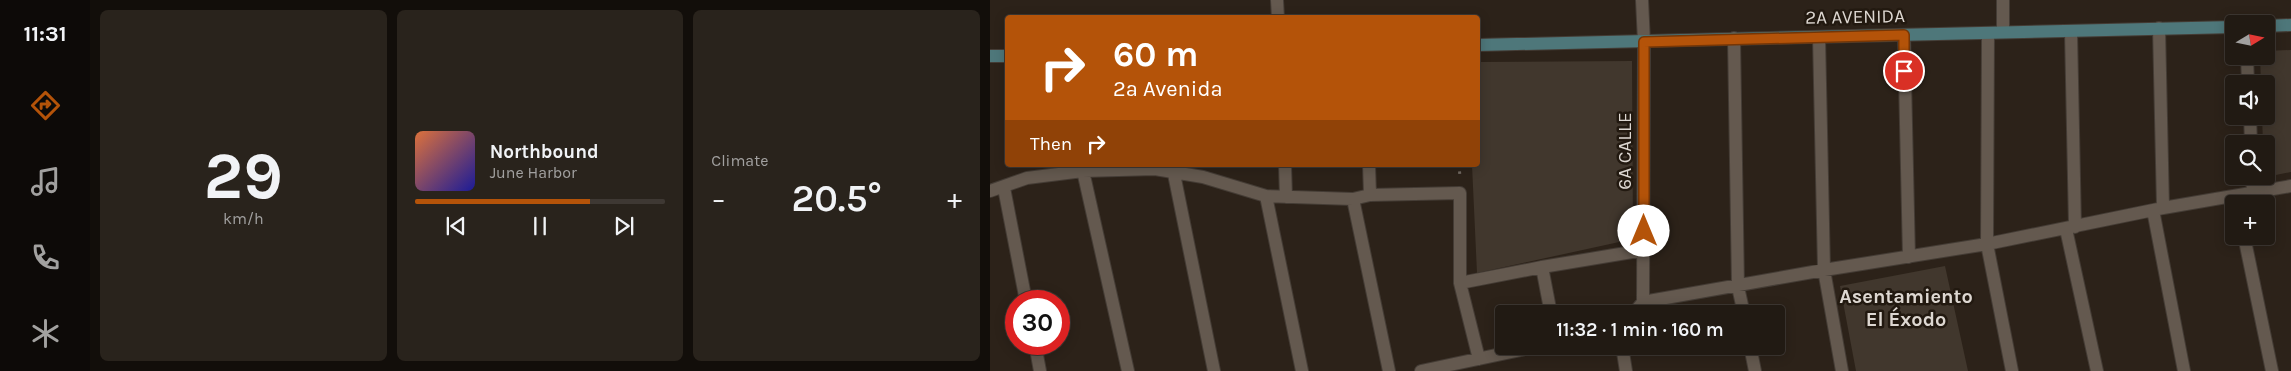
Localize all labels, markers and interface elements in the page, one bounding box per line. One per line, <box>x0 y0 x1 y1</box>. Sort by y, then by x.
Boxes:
street label: 2A AVENIDA <box>1805 5 1905 29</box>
north arrow <box>2225 15 2275 65</box>
map controls <box>2225 15 2275 245</box>
text: 11:31 <box>23 21 67 47</box>
text: 60 m <box>1113 34 1198 75</box>
icon: right <box>1030 35 1095 100</box>
pin <box>1883 50 1925 92</box>
icon: arrive <box>1890 57 1918 85</box>
button: sound <box>2225 75 2275 125</box>
text: 2a Avenida <box>1113 76 1223 102</box>
icon: directions <box>28 88 63 123</box>
street label: 6A CALLE <box>1614 112 1636 190</box>
icon: right <box>1082 130 1110 158</box>
text: Then <box>1030 133 1072 155</box>
button: search <box>2225 135 2275 185</box>
text: 29 <box>204 138 283 214</box>
text: Northbound <box>490 141 599 163</box>
text: Climate <box>711 151 768 170</box>
text: June Harbor <box>490 163 577 182</box>
icon: music <box>28 164 63 199</box>
text: 20.5° <box>791 176 882 221</box>
text: − <box>711 182 726 215</box>
text: + <box>947 182 962 215</box>
button: + <box>2225 195 2275 245</box>
position arrow <box>1617 204 1669 256</box>
text: km/h <box>223 209 264 228</box>
icon: previous <box>442 212 470 240</box>
icon: pause <box>526 212 554 240</box>
icon: next <box>610 212 638 240</box>
icon: phone <box>28 240 63 275</box>
district label: Asentamiento El Éxodo <box>1839 285 1973 331</box>
speed limit sign: 30 <box>1005 290 1070 355</box>
icon: climate <box>28 316 63 351</box>
text: 11:32 · 1 min · 160 m <box>1556 319 1724 341</box>

